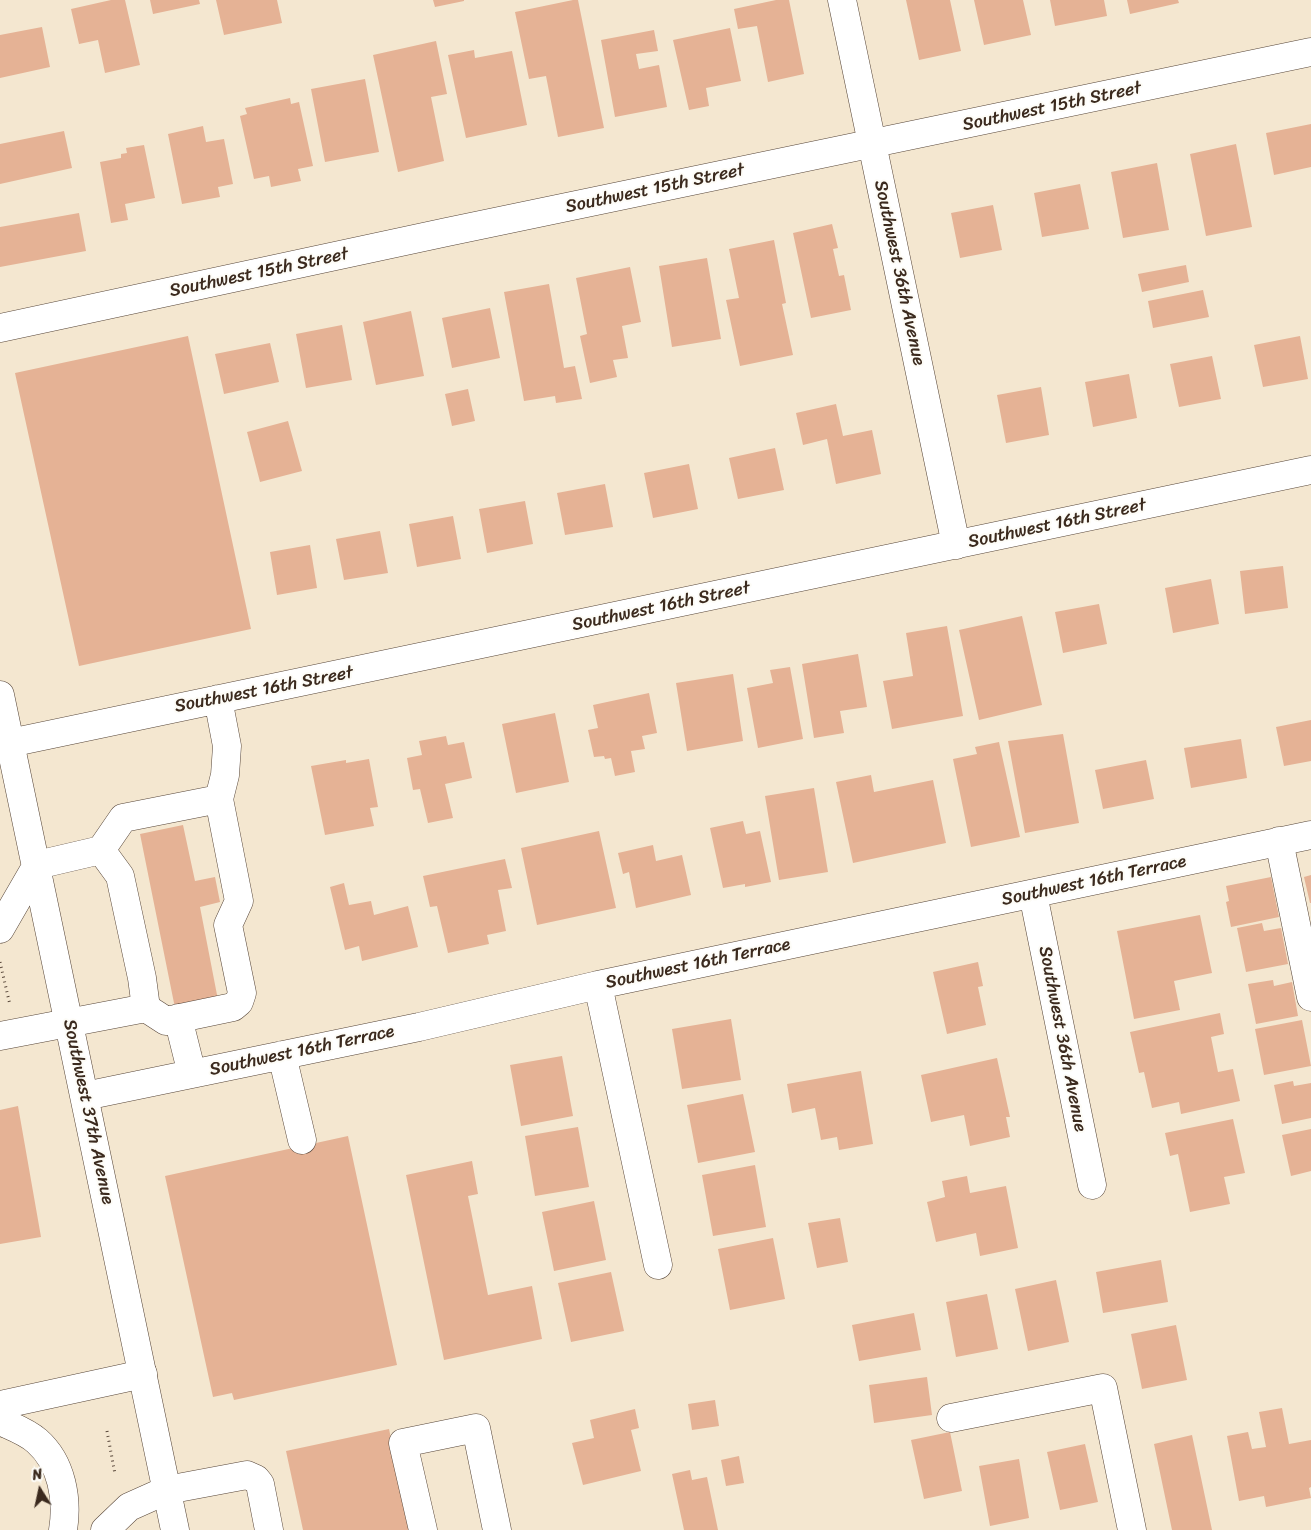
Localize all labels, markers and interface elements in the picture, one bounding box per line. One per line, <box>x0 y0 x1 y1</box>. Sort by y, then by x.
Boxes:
street label: Southwest 15th Street <box>961 77 1143 137</box>
street label: Southwest 15th Street <box>564 159 746 219</box>
street label: Southwest 36th Avenue <box>869 178 929 368</box>
street label: Southwest 15th Street <box>168 243 350 303</box>
street label: Southwest 16th Street <box>966 495 1148 553</box>
street label: Southwest 16th Street <box>570 578 752 636</box>
street label: Southwest 16th Street <box>173 662 355 718</box>
street label: Southwest 16th Terrace <box>1000 851 1188 911</box>
street label: Southwest 16th Terrace <box>604 934 792 994</box>
street label: Southwest 36th Avenue <box>1033 944 1091 1134</box>
street label: Southwest 37th Avenue <box>58 1017 118 1207</box>
street label: Southwest 16th Terrace <box>208 1021 396 1081</box>
text: N <box>30 1462 44 1488</box>
north arrow <box>15 1465 65 1515</box>

